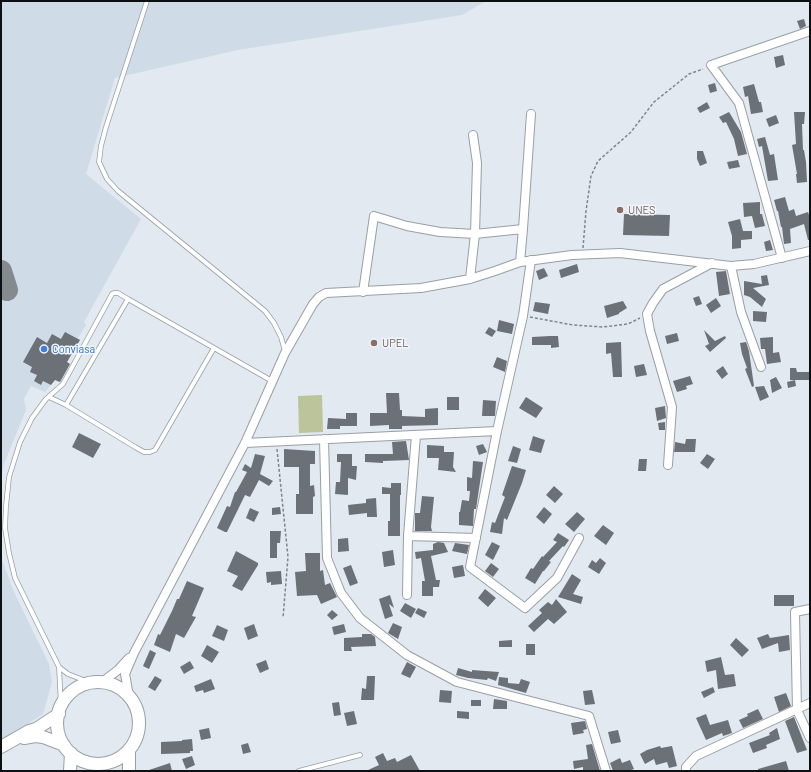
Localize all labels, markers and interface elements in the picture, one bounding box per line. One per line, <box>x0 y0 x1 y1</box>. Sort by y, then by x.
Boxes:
place label: UNES <box>628 203 655 217</box>
marker: UNES <box>615 205 625 215</box>
place label: UPEL <box>382 336 409 350</box>
marker: UPEL <box>369 338 379 348</box>
place label: Conviasa <box>52 342 95 356</box>
marker: Conviasa <box>39 344 49 354</box>

